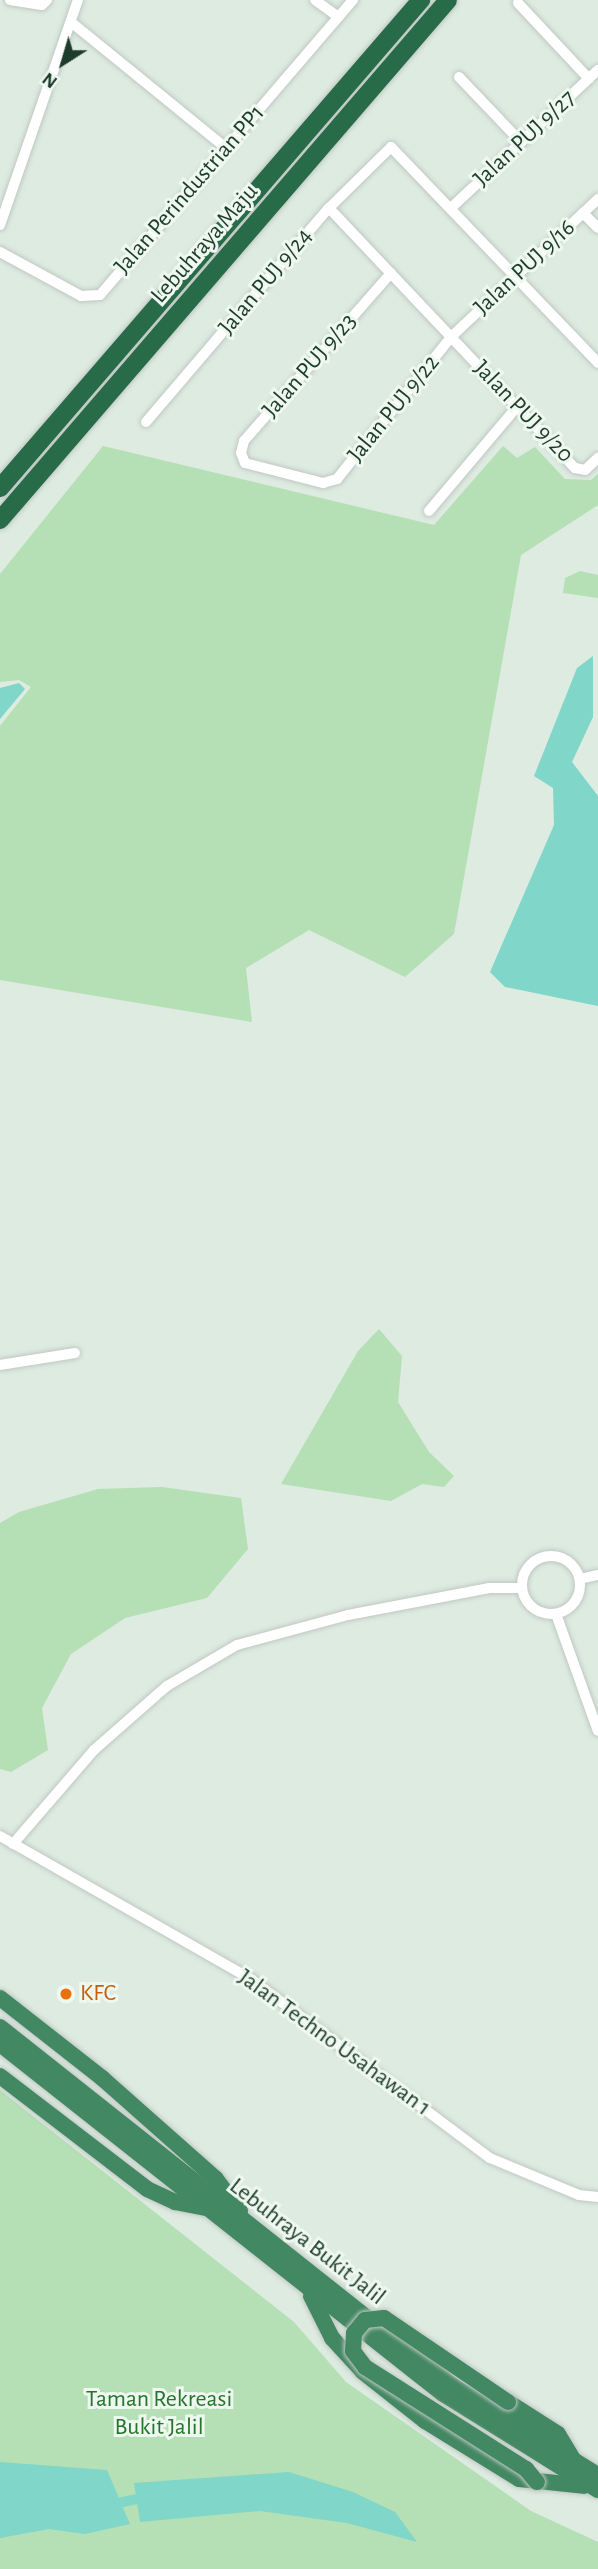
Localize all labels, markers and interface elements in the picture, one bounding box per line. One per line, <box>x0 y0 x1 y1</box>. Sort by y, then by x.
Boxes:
north arrow <box>28 28 98 98</box>
text: N <box>39 69 61 92</box>
street label: Jalan PUJ 9/27 <box>468 84 582 194</box>
street label: Jalan Perindustrian PP1 <box>109 99 271 281</box>
street label: Lebuhraya Maju <box>145 178 265 310</box>
street label: Jalan PUJ 9/16 <box>468 214 582 322</box>
street label: Jalan PUJ 9/24 <box>213 223 319 341</box>
street label: Jalan PUJ 9/23 <box>257 308 363 424</box>
street label: Jalan PUJ 9/22 <box>342 349 446 469</box>
street label: Jalan PUJ 9/20 <box>467 355 579 469</box>
street label: Jalan Techno Usahawan 1 <box>232 1963 436 2123</box>
place label: KFC <box>80 1980 116 2008</box>
marker: KFC <box>58 1986 74 2002</box>
street label: Lebuhraya Bukit Jalil <box>223 2172 391 2312</box>
park label: Taman Rekreasi Bukit Jalil <box>86 2386 232 2442</box>

